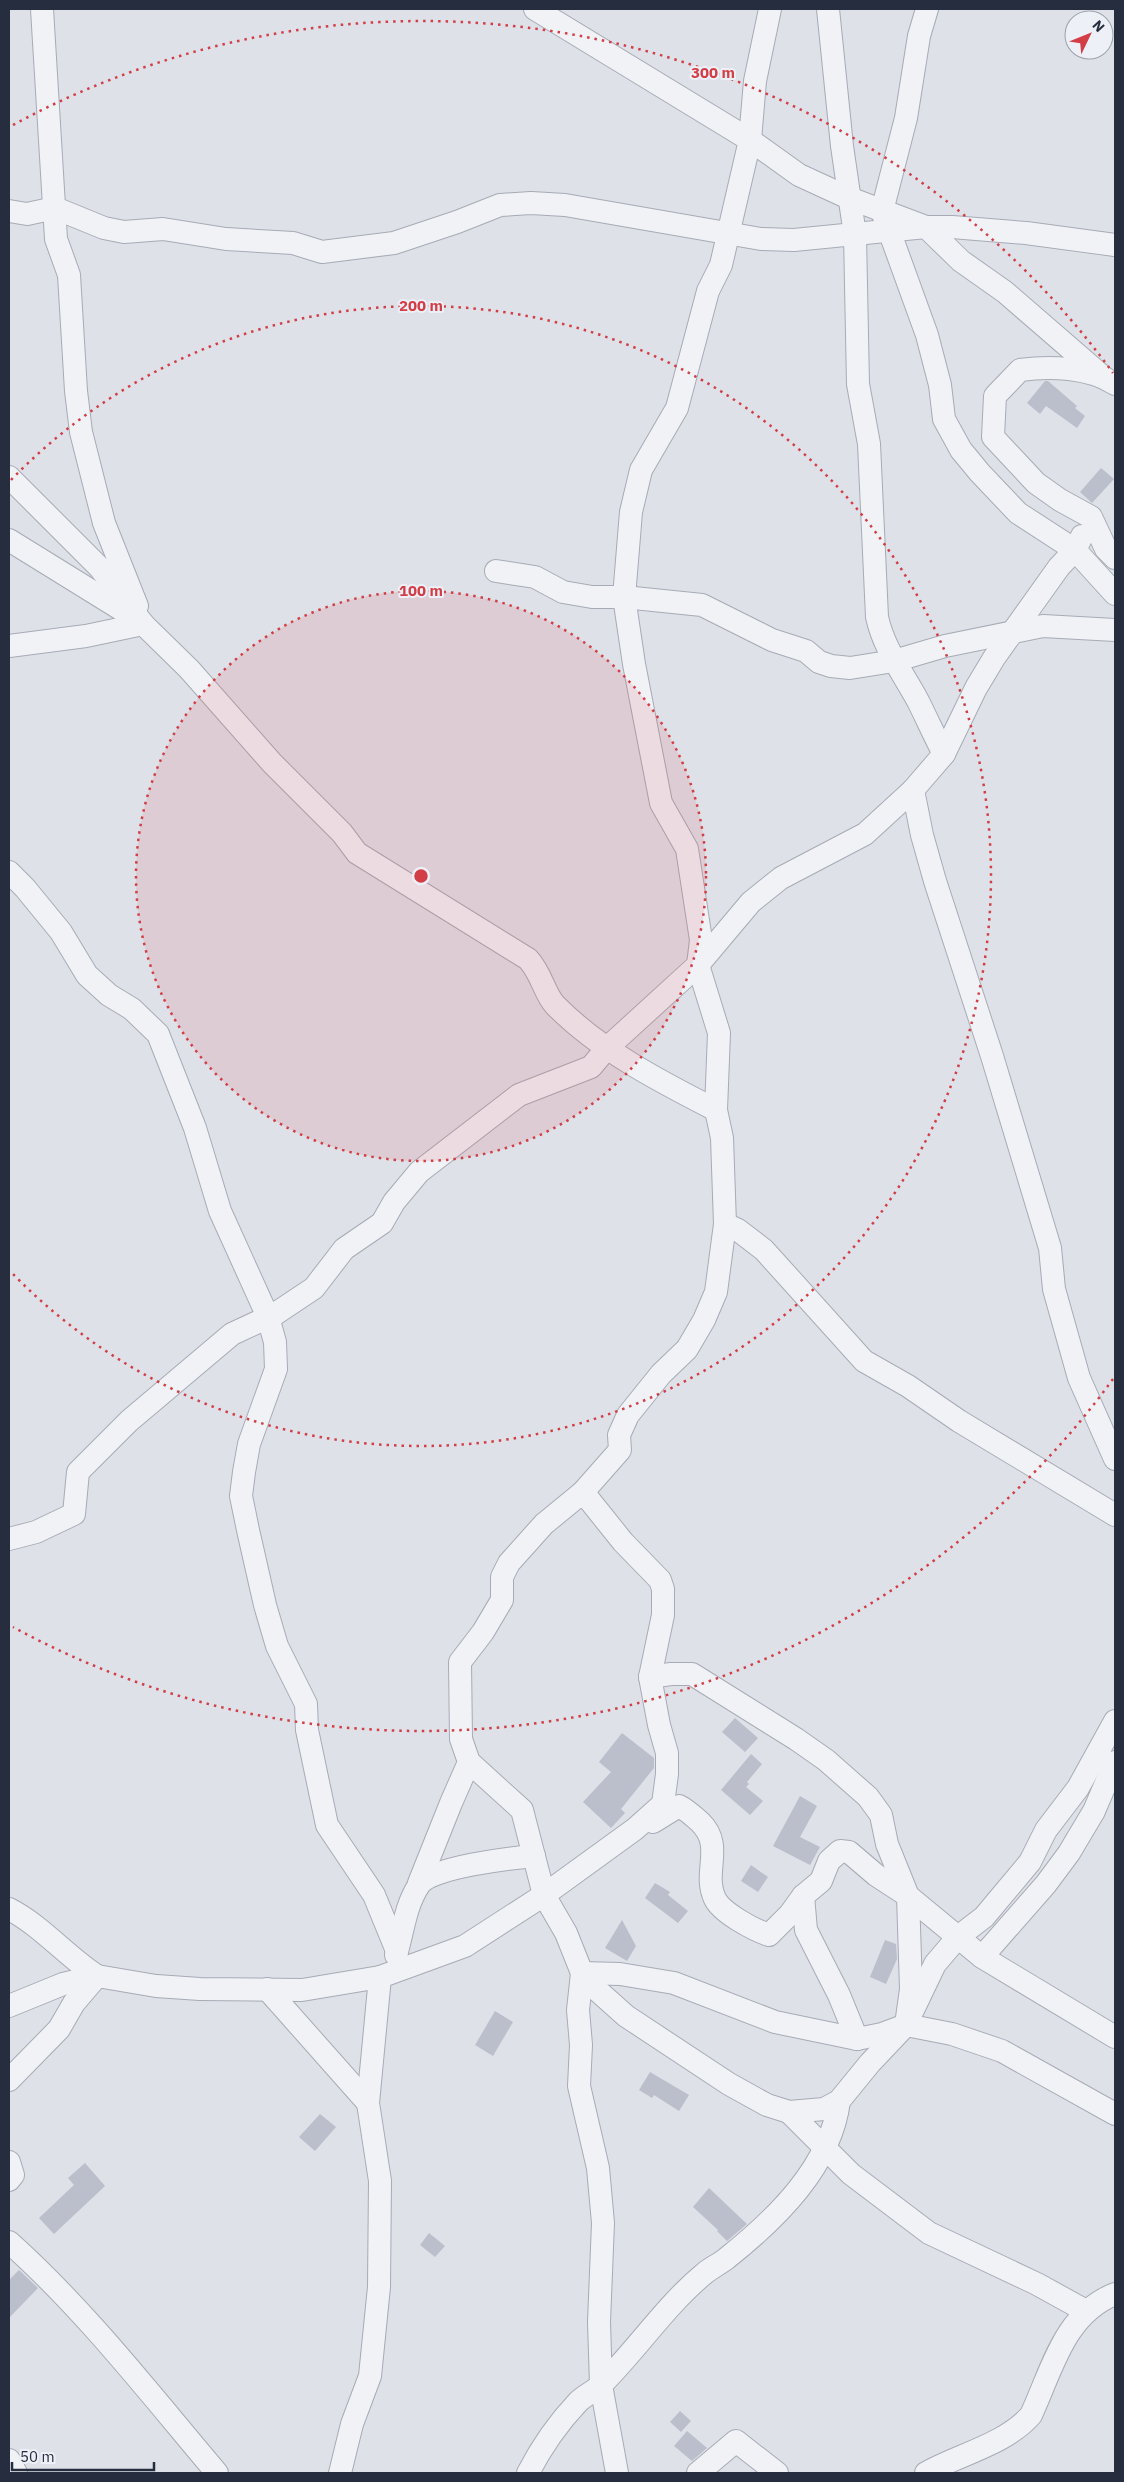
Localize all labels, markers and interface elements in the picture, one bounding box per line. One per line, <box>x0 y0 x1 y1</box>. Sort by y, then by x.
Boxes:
north arrow <box>1064 10 1114 60</box>
text: N <box>1088 16 1109 36</box>
text: 300 m <box>691 63 735 82</box>
text: 200 m <box>399 296 443 315</box>
text: 100 m <box>399 581 443 600</box>
centre of rings <box>412 867 430 885</box>
scale bar <box>12 2440 155 2472</box>
text: 50 m <box>20 2447 55 2466</box>

